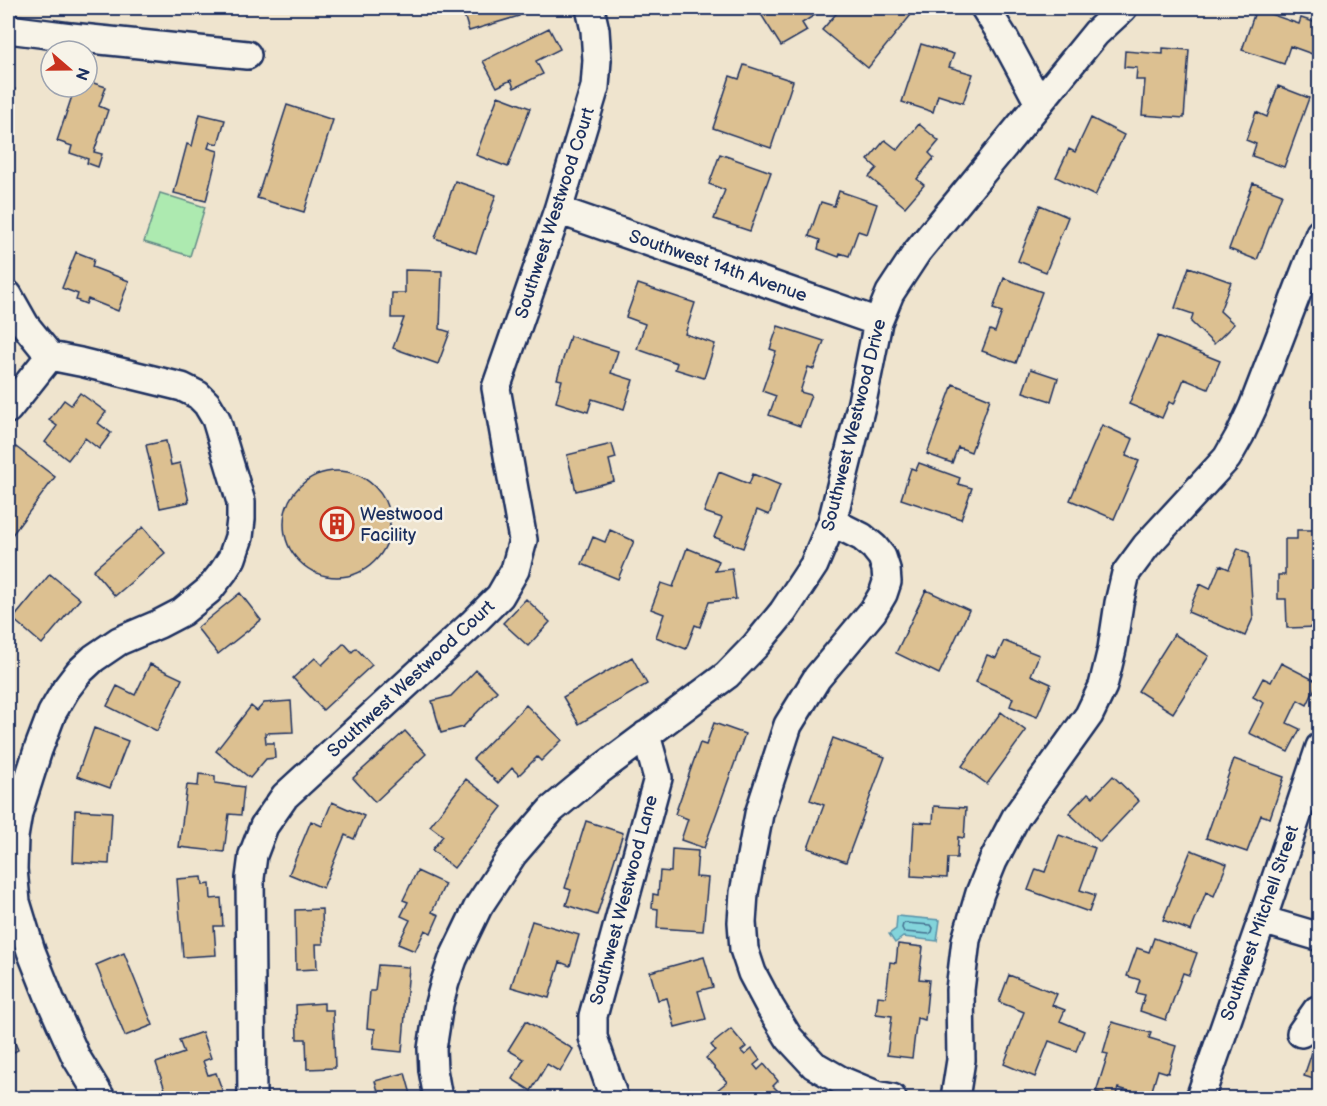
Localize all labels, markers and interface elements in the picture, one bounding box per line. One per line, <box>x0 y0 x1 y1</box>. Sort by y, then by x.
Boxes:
north arrow <box>39 39 99 99</box>
text: N <box>71 65 93 83</box>
street label: Southwest Westwood Court <box>511 104 599 321</box>
street label: Southwest 14th Avenue <box>626 226 810 306</box>
street label: Southwest Westwood Drive <box>817 316 891 533</box>
place label: Westwood Facility <box>360 504 443 546</box>
building icon: Westwood Facility <box>319 506 355 542</box>
street label: Southwest Westwood Court <box>323 596 499 762</box>
street label: Southwest Westwood Lane <box>586 792 662 1007</box>
street label: Southwest Mitchell Street <box>1217 822 1303 1023</box>

